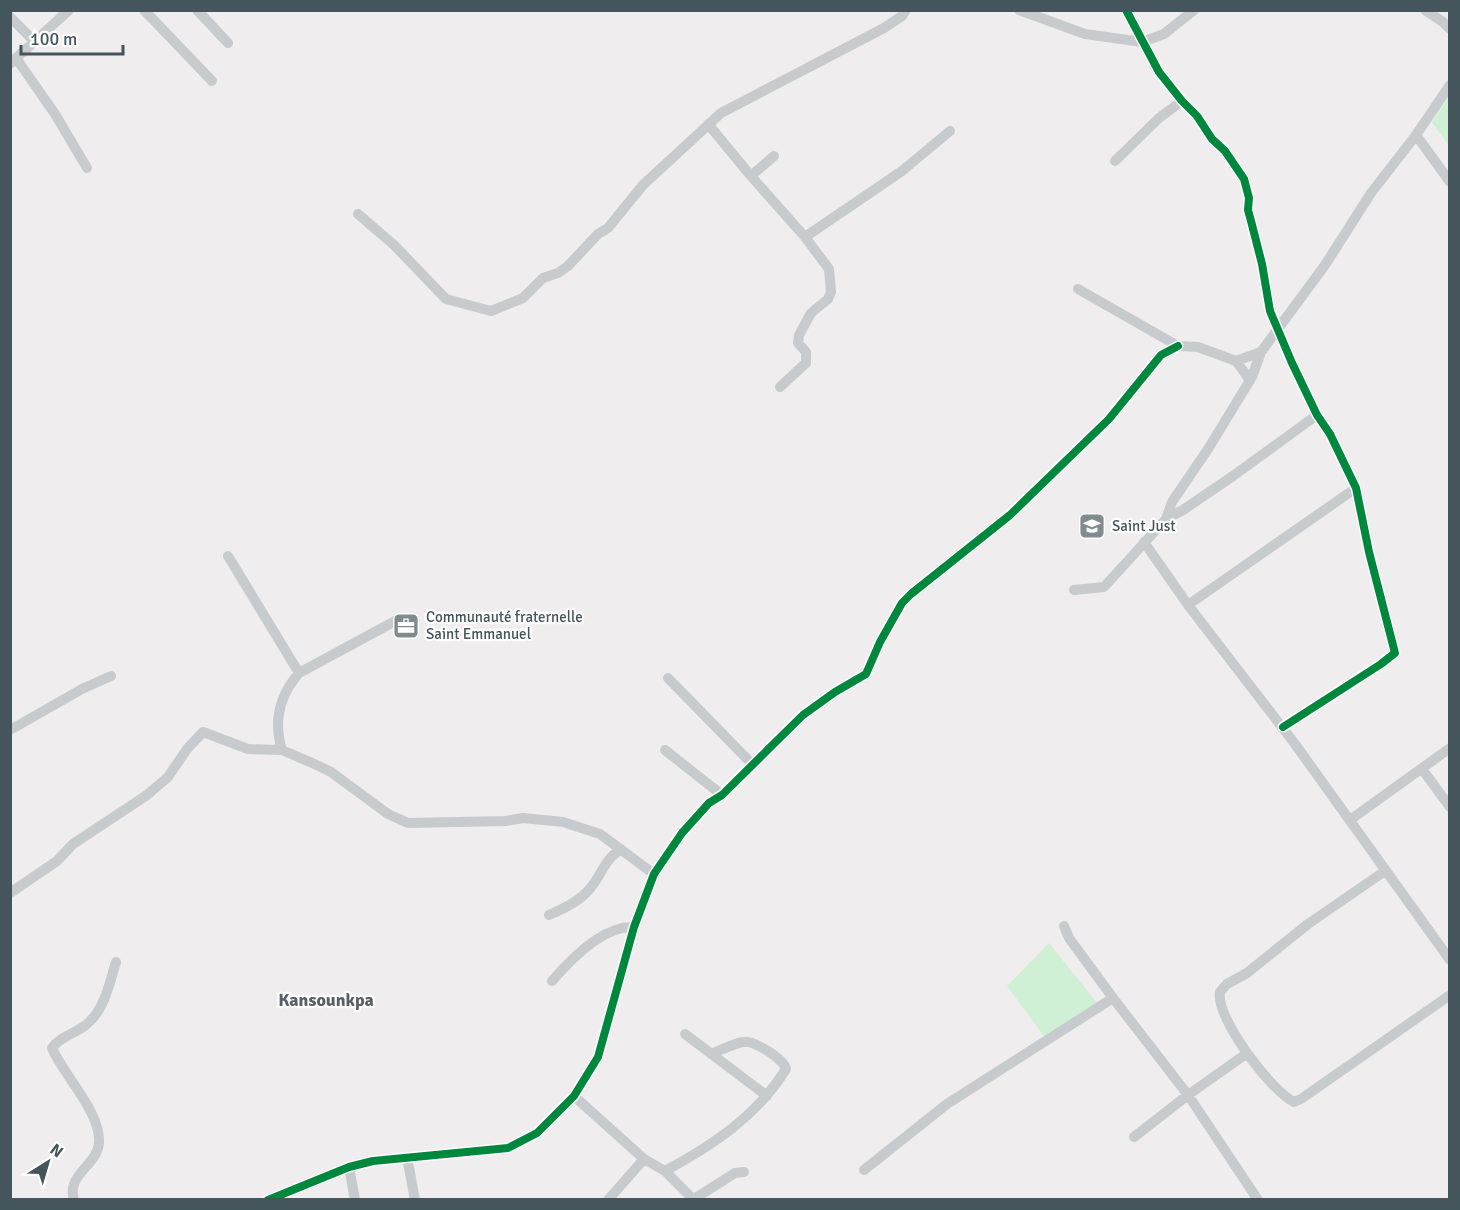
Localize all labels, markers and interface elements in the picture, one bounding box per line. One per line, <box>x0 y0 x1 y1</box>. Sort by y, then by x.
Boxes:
scale bar <box>21 18 123 56</box>
text: 100 m <box>30 28 77 50</box>
school or university icon: Saint Just <box>1077 511 1107 541</box>
place label: Saint Just <box>1112 517 1176 535</box>
place label: Communauté fraternelle Saint Emmanuel <box>426 608 583 643</box>
office icon: Communauté fraternelle Saint Emmanuel <box>391 611 421 641</box>
district label: Kansounkpa <box>278 989 374 1011</box>
north arrow <box>18 1132 78 1192</box>
text: N <box>46 1139 67 1162</box>

